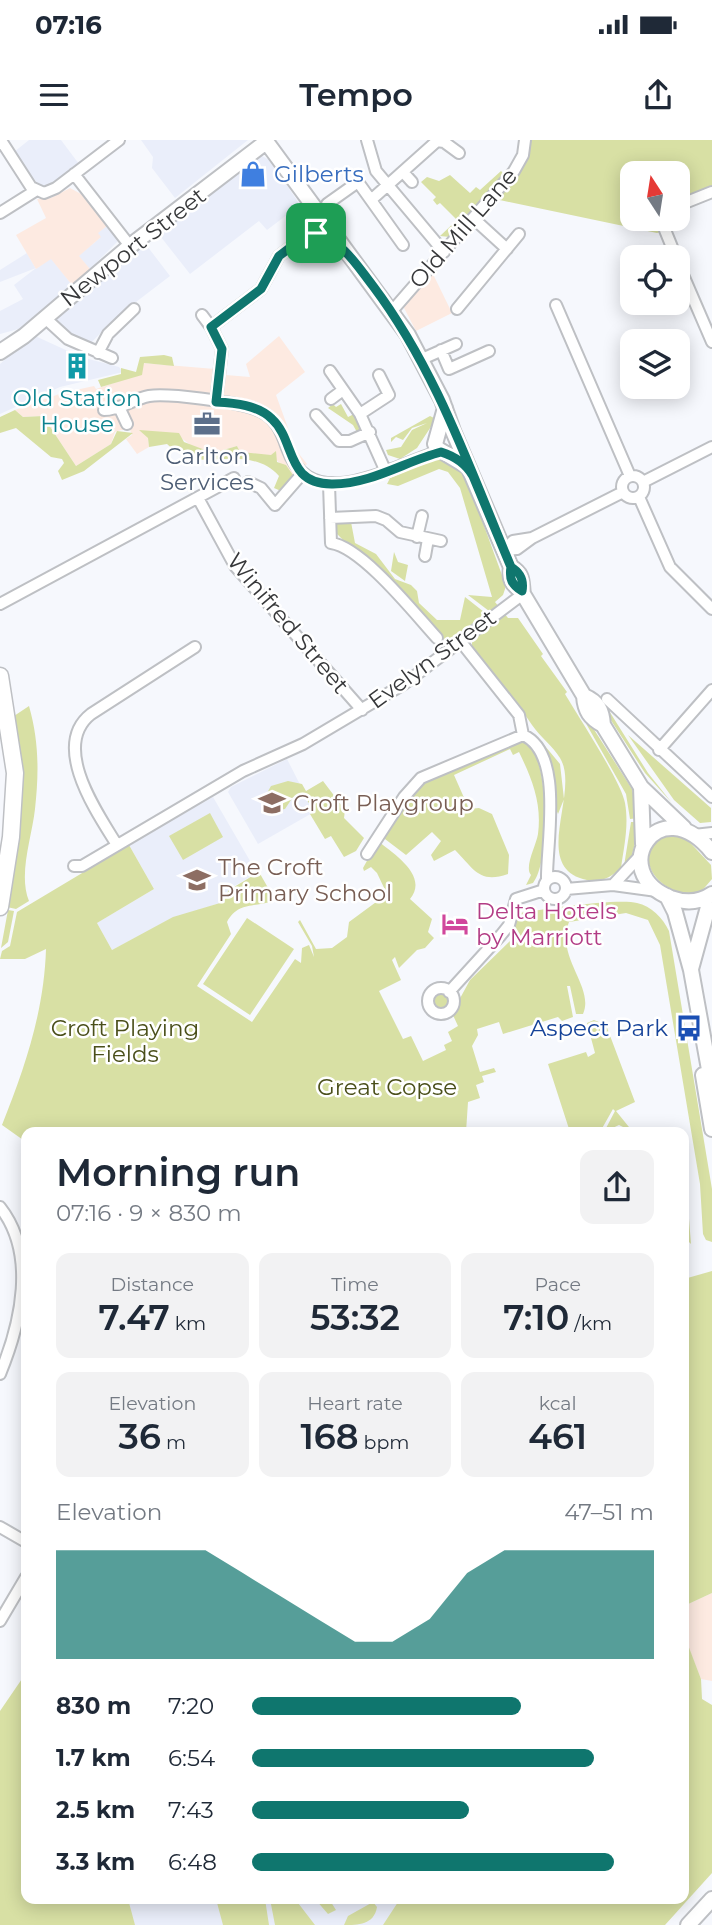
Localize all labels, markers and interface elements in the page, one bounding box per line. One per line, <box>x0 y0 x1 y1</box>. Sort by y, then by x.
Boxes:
text: 07:16 <box>35 9 102 41</box>
text: Tempo <box>299 75 413 114</box>
icon: menu <box>35 76 73 114</box>
icon: share <box>639 76 677 114</box>
shop icon: Gilberts <box>238 159 268 189</box>
place label: Gilberts <box>274 160 364 188</box>
north arrow <box>620 161 690 231</box>
map controls <box>620 161 690 399</box>
street label: Old Mill Lane <box>403 162 523 294</box>
street label: Newport Street <box>55 181 211 313</box>
pin <box>286 203 346 263</box>
icon: arrive <box>297 214 335 252</box>
button: locate <box>620 245 690 315</box>
button: layers <box>620 329 690 399</box>
building icon: Old Station House <box>62 351 92 381</box>
place label: Old Station House <box>12 384 142 438</box>
office icon: Carlton Services <box>192 409 222 439</box>
place label: Carlton Services <box>160 442 254 496</box>
street label: Winifred Street <box>221 547 355 699</box>
street label: Evelyn Street <box>363 603 501 715</box>
school or university icon: Croft Playgroup <box>257 788 287 818</box>
place label: Croft Playgroup <box>293 789 474 817</box>
place label: The Croft Primary School <box>218 853 392 907</box>
school or university icon: The Croft Primary School <box>182 865 212 895</box>
place label: Delta Hotels by Marriott <box>476 897 617 951</box>
hotel icon: Delta Hotels by Marriott <box>440 909 470 939</box>
bus stop icon: Aspect Park <box>674 1013 704 1043</box>
park label: Croft Playing Fields <box>51 1014 199 1068</box>
place label: Aspect Park <box>530 1014 668 1042</box>
park label: Great Copse <box>317 1073 457 1101</box>
text: Morning run <box>56 1149 300 1196</box>
button: share <box>580 1150 654 1224</box>
text: 07:16 · 9 × 830 m <box>56 1199 242 1227</box>
text: Distance <box>111 1273 194 1296</box>
text: Time <box>331 1273 379 1296</box>
text: Pace <box>534 1273 581 1296</box>
text: 7.47 <box>98 1296 170 1339</box>
text: 53:32 <box>310 1296 400 1339</box>
text: 7:10 <box>503 1296 569 1339</box>
text: km <box>170 1312 206 1335</box>
text: /km <box>569 1312 612 1335</box>
text: Elevation <box>108 1392 196 1415</box>
text: Heart rate <box>307 1392 403 1415</box>
text: kcal <box>539 1392 577 1415</box>
text: 36 <box>119 1415 161 1458</box>
text: 168 <box>300 1415 359 1458</box>
text: 461 <box>528 1415 587 1458</box>
text: m <box>161 1431 186 1454</box>
text: bpm <box>359 1431 410 1454</box>
text: Elevation <box>56 1498 162 1526</box>
text: 47–51 m <box>564 1498 654 1526</box>
text: 830 m <box>56 1692 131 1720</box>
text: 7:20 <box>168 1692 214 1720</box>
text: 1.7 km <box>56 1744 131 1772</box>
text: 6:54 <box>168 1744 215 1772</box>
text: 2.5 km <box>56 1796 135 1824</box>
text: 7:43 <box>168 1796 214 1824</box>
text: 3.3 km <box>56 1848 135 1876</box>
text: 6:48 <box>168 1848 217 1876</box>

